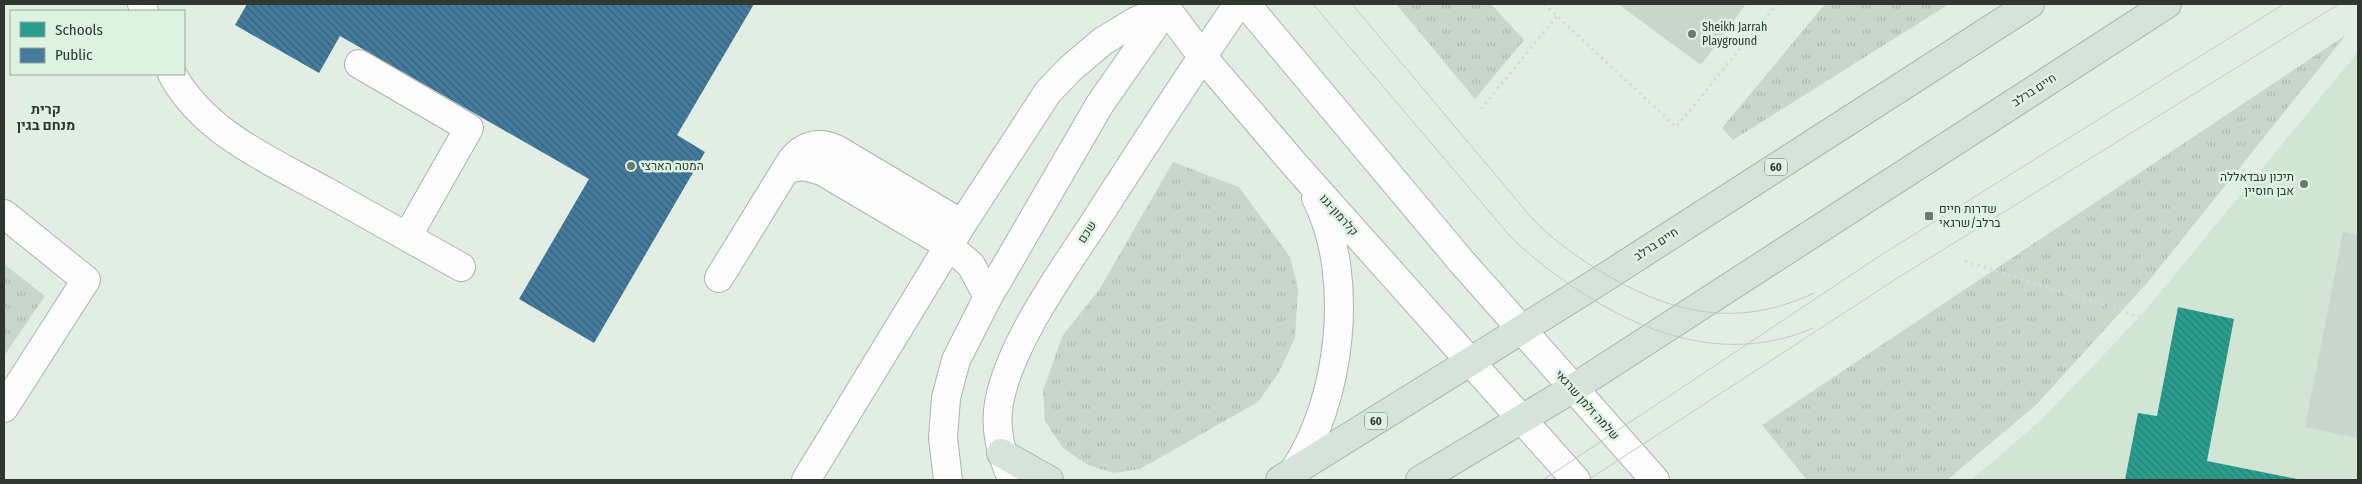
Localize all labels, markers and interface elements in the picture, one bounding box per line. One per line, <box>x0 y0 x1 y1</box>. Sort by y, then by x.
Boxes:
legend <box>10 10 185 75</box>
place label: Sheikh Jarrah Playground <box>1702 20 1767 48</box>
text: Schools <box>55 21 103 39</box>
marker: Sheikh Jarrah Playground <box>1686 28 1698 40</box>
text: Public <box>55 46 93 64</box>
street label: חיים ברלב <box>2009 71 2059 109</box>
district label: קרית מנחם בגין <box>17 101 75 134</box>
road number: 60 <box>1765 158 1787 176</box>
place label: המטה הארצי <box>641 159 704 173</box>
marker: המטה הארצי <box>625 160 637 172</box>
place label: תיכון עבדאללה אבן חוסיין <box>2220 170 2294 198</box>
marker: תיכון עבדאללה אבן חוסיין <box>2298 178 2310 190</box>
street label: קלרמון-גנו <box>1317 191 1361 239</box>
place label: שדרות חיים ברלב/שרגאי <box>1939 202 2001 230</box>
marker: שדרות חיים ברלב/שרגאי <box>1923 210 1935 222</box>
street label: שכם <box>1075 218 1099 246</box>
street label: חיים ברלב <box>1631 225 1681 263</box>
street label: שלמה זלמן שרגאי <box>1552 367 1622 443</box>
road number: 60 <box>1365 412 1387 430</box>

